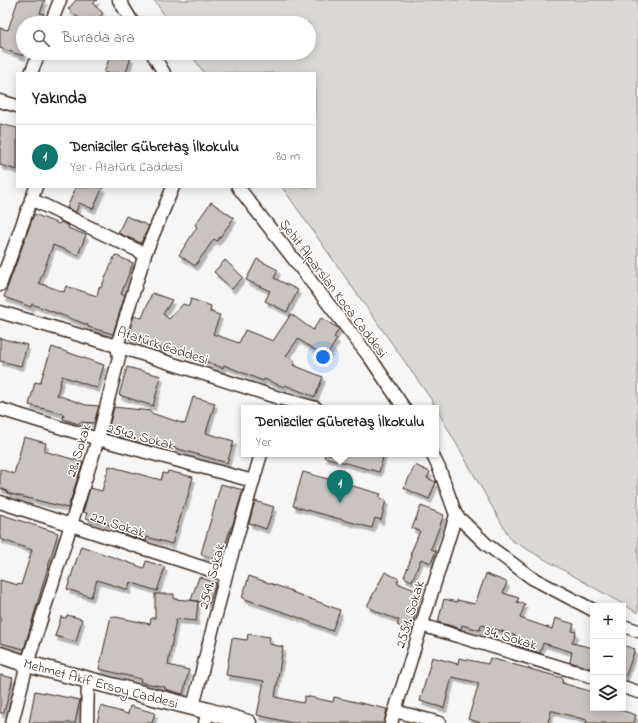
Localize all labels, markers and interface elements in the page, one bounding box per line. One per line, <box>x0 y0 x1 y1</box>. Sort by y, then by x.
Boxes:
search box <box>16 16 316 60</box>
icon: search <box>30 27 52 49</box>
text: Burada ara <box>62 27 135 49</box>
text: Yakında <box>32 86 87 111</box>
text: Denizciler Gübretaş İlkokulu <box>70 136 239 158</box>
text: 1 <box>43 147 47 166</box>
text: 80 m <box>276 147 300 166</box>
text: Yer · Atatürk Caddesi <box>70 158 183 177</box>
street label: Şehit Alparslan Koca Caddesi <box>274 215 392 363</box>
street label: Atatürk Caddesi <box>114 322 211 371</box>
your location <box>313 347 333 367</box>
popup <box>241 405 439 457</box>
text: Denizciler Gübretaş İlkokulu <box>256 411 425 433</box>
street label: 2542. Sokak <box>104 418 178 457</box>
street label: 28. Sokak <box>61 421 98 479</box>
text: Yer <box>256 433 271 452</box>
pin: 1 <box>327 470 353 503</box>
street label: 22. Sokak <box>88 507 148 544</box>
street label: 2549. Sokak <box>194 540 231 611</box>
street label: 2551. Sokak <box>390 577 431 651</box>
map controls <box>590 603 626 711</box>
button: + <box>590 603 626 639</box>
street label: 34. Sokak <box>482 621 540 657</box>
button: − <box>590 639 626 675</box>
street label: Mehmet Akif Ersoy Caddesi <box>21 654 180 716</box>
button: layers <box>590 675 626 711</box>

